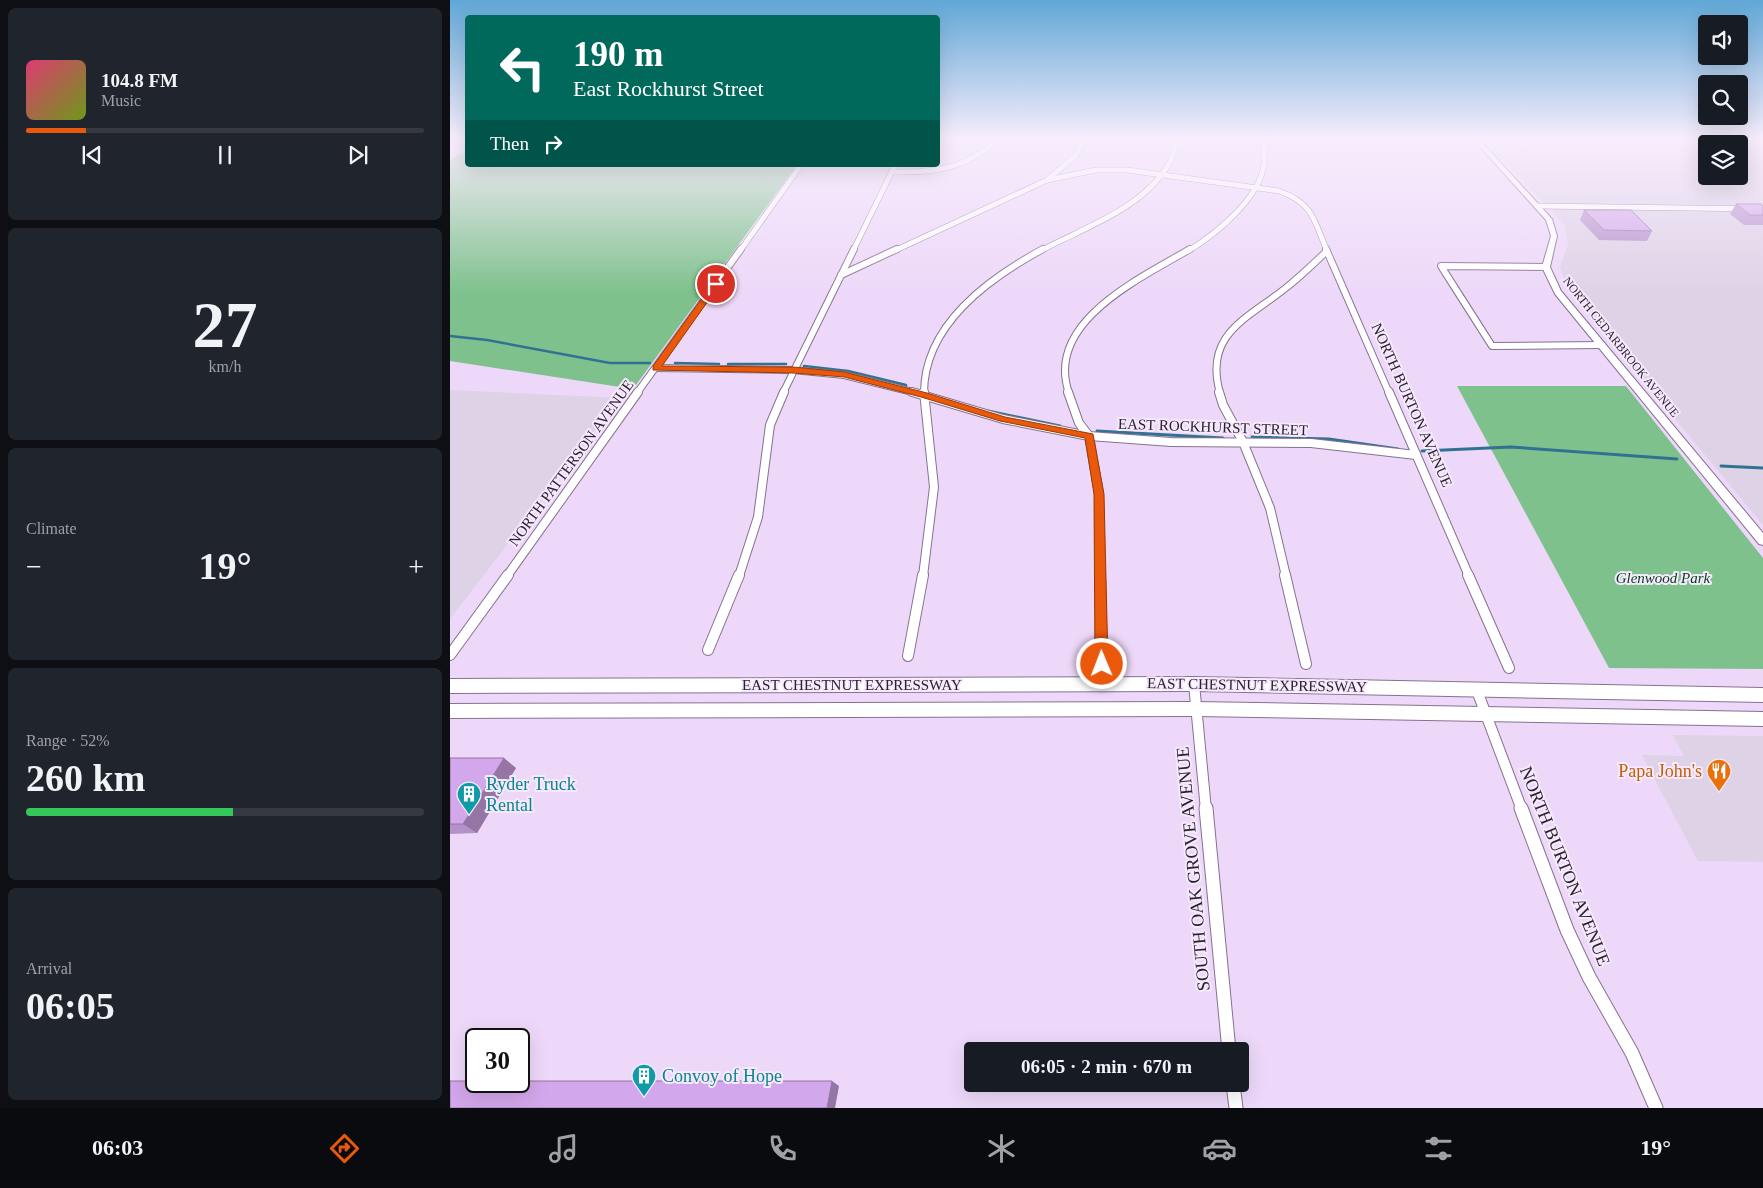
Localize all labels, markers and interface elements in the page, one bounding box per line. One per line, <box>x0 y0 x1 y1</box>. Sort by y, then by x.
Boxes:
map controls <box>1698 15 1748 185</box>
button: sound <box>1698 15 1748 65</box>
icon: left <box>490 35 555 100</box>
text: 190 m <box>573 35 663 74</box>
text: 104.8 FM <box>101 70 178 91</box>
button: search <box>1698 75 1748 125</box>
text: East Rockhurst Street <box>573 76 764 101</box>
text: Music <box>101 92 141 109</box>
icon: right <box>539 130 567 158</box>
text: Then <box>490 133 529 154</box>
button: layers <box>1698 135 1748 185</box>
icon: previous <box>78 141 106 169</box>
icon: pause <box>211 141 239 169</box>
icon: next <box>344 141 372 169</box>
pin <box>695 263 737 305</box>
icon: arrive <box>702 270 730 298</box>
street label: NORTH CEDARBROOK AVENUE <box>1560 274 1682 420</box>
text: 27 <box>193 289 258 361</box>
street label: NORTH BURTON AVENUE <box>1369 321 1455 489</box>
text: km/h <box>209 358 241 375</box>
street label: NORTH PATTERSON AVENUE <box>506 377 636 549</box>
street label: EAST ROCKHURST STREET <box>1118 416 1308 438</box>
text: Climate <box>26 520 77 537</box>
text: 19° <box>198 545 252 587</box>
text: − <box>26 551 42 582</box>
text: + <box>408 551 424 582</box>
park label: Glenwood Park <box>1616 570 1711 586</box>
position arrow <box>1075 637 1127 689</box>
street label: EAST CHESTNUT EXPRESSWAY <box>1147 675 1367 695</box>
street label: EAST CHESTNUT EXPRESSWAY <box>742 677 962 693</box>
text: Range · 52% <box>26 732 110 749</box>
street label: SOUTH OAK GROVE AVENUE <box>1172 746 1214 992</box>
text: 260 km <box>26 757 145 799</box>
restaurant icon: Papa John's <box>1706 758 1732 792</box>
place label: Papa John's <box>1618 761 1702 781</box>
street label: NORTH BURTON AVENUE <box>1516 763 1614 969</box>
place label: Ryder Truck Rental <box>486 774 576 815</box>
building icon: Ryder Truck Rental <box>456 781 482 815</box>
text: Arrival <box>26 960 72 977</box>
text: 06:05 <box>26 985 115 1027</box>
speed limit sign: 30 <box>465 1028 530 1093</box>
text: 06:05 · 2 min · 670 m <box>1021 1056 1192 1077</box>
building icon: Convoy of Hope <box>631 1063 657 1097</box>
place label: Convoy of Hope <box>662 1066 782 1086</box>
icon: directions <box>327 1131 362 1166</box>
icon: music <box>546 1131 581 1166</box>
icon: phone <box>765 1131 800 1166</box>
icon: climate <box>984 1131 1019 1166</box>
icon: car <box>1202 1131 1237 1166</box>
icon: filters <box>1421 1131 1456 1166</box>
text: 06:03 <box>92 1135 143 1160</box>
text: 19° <box>1640 1135 1671 1160</box>

